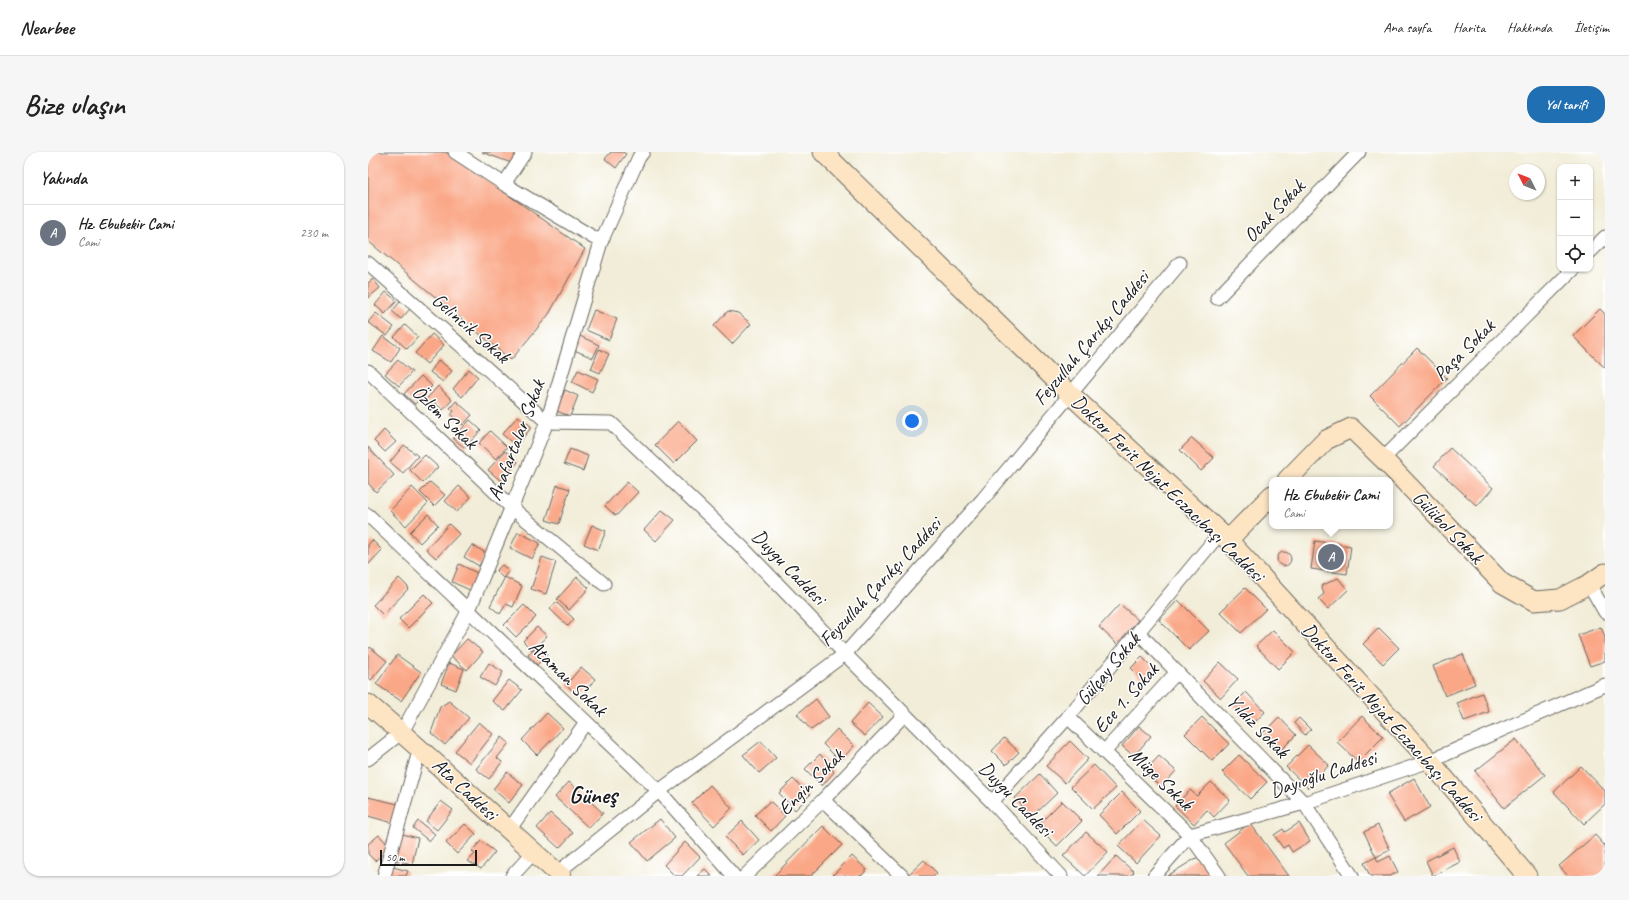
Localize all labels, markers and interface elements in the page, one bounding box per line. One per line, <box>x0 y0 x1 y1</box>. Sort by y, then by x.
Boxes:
text: Nearbee <box>20 16 74 40</box>
text: Ana sayfa <box>1384 19 1431 36</box>
text: Harita <box>1453 19 1485 36</box>
text: Hakkında <box>1507 19 1552 36</box>
text: İletişim <box>1574 19 1609 36</box>
button: Yol tarifi <box>1527 86 1605 123</box>
text: Bize ulaşın <box>24 87 125 122</box>
north arrow <box>1509 164 1545 200</box>
map controls <box>1557 164 1593 272</box>
button: + <box>1557 164 1593 200</box>
text: Yakında <box>40 168 87 189</box>
street label: Ocak Sokak <box>1238 173 1311 248</box>
button: − <box>1557 200 1593 236</box>
text: Hz. Ebubekir Cami <box>78 215 174 234</box>
text: A <box>50 225 56 241</box>
text: 230 m <box>300 225 328 241</box>
text: Cami <box>78 234 100 250</box>
button: locate <box>1557 236 1593 272</box>
street label: Feyzullah Çarıkçı Caddesi <box>1027 264 1156 410</box>
street label: Gelincik Sokak <box>427 287 516 370</box>
street label: Paşa Sokak <box>1428 313 1501 386</box>
street label: Anafartalar Sokak <box>482 375 551 504</box>
street label: Özlem Sokak <box>407 380 484 456</box>
street label: Doktor Ferit Nejat Eczacıbaşı Caddesi <box>1066 389 1271 588</box>
your location <box>902 411 922 431</box>
popup <box>1269 477 1393 529</box>
street label: Gülübol Sokak <box>1407 485 1490 570</box>
text: Hz. Ebubekir Cami <box>1283 486 1379 505</box>
text: Cami <box>1283 505 1305 521</box>
street label: Feyzullah Çarıkçı Caddesi <box>814 510 948 652</box>
street label: Duygu Caddesi <box>747 524 833 612</box>
pin: A <box>1318 542 1344 572</box>
street label: Doktor Ferit Nejat Eczacıbaşı Caddesi <box>1296 618 1489 828</box>
street label: Gülçay Sokak <box>1070 626 1147 710</box>
street label: Ataman Sokak <box>523 634 614 723</box>
street label: Ece 1. Sokak <box>1088 656 1165 738</box>
street label: Yıldız Sokak <box>1222 689 1296 764</box>
street label: Engin Sokak <box>773 742 851 820</box>
street label: Müge Sokak <box>1124 742 1200 817</box>
street label: Dayıoğlu Caddesi <box>1267 744 1382 803</box>
street label: Ata Caddesi <box>427 752 505 827</box>
street label: Duygu Caddesi <box>974 756 1060 844</box>
district label: Güneş <box>569 780 620 810</box>
scale bar <box>380 848 477 867</box>
text: 50 m <box>386 850 405 864</box>

